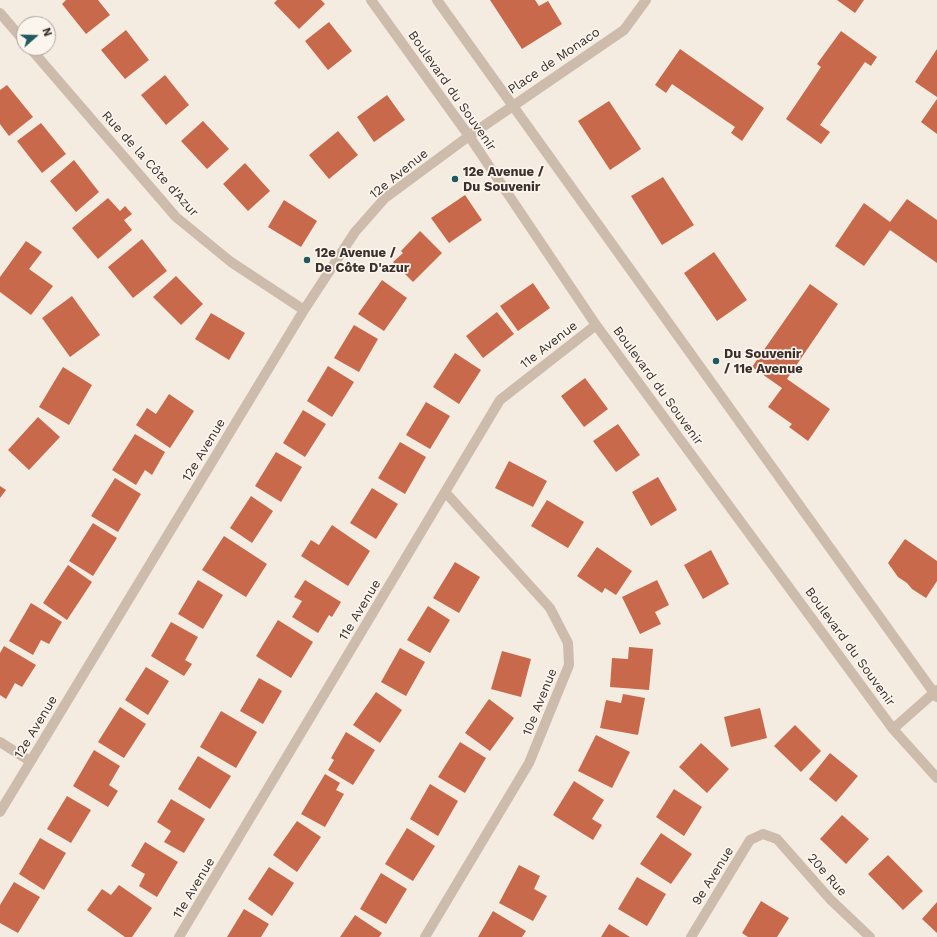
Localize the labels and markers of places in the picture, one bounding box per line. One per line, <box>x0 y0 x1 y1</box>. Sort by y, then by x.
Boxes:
place label: 12e Avenue / Du Souvenir <box>463 164 544 195</box>
marker: 12e Avenue / Du Souvenir <box>450 174 460 184</box>
place label: 12e Avenue / De Côte D'azur <box>315 245 409 276</box>
marker: 12e Avenue / De Côte D'azur <box>302 255 312 265</box>
place label: Du Souvenir / 11e Avenue <box>724 346 803 377</box>
marker: Du Souvenir / 11e Avenue <box>711 356 721 366</box>

